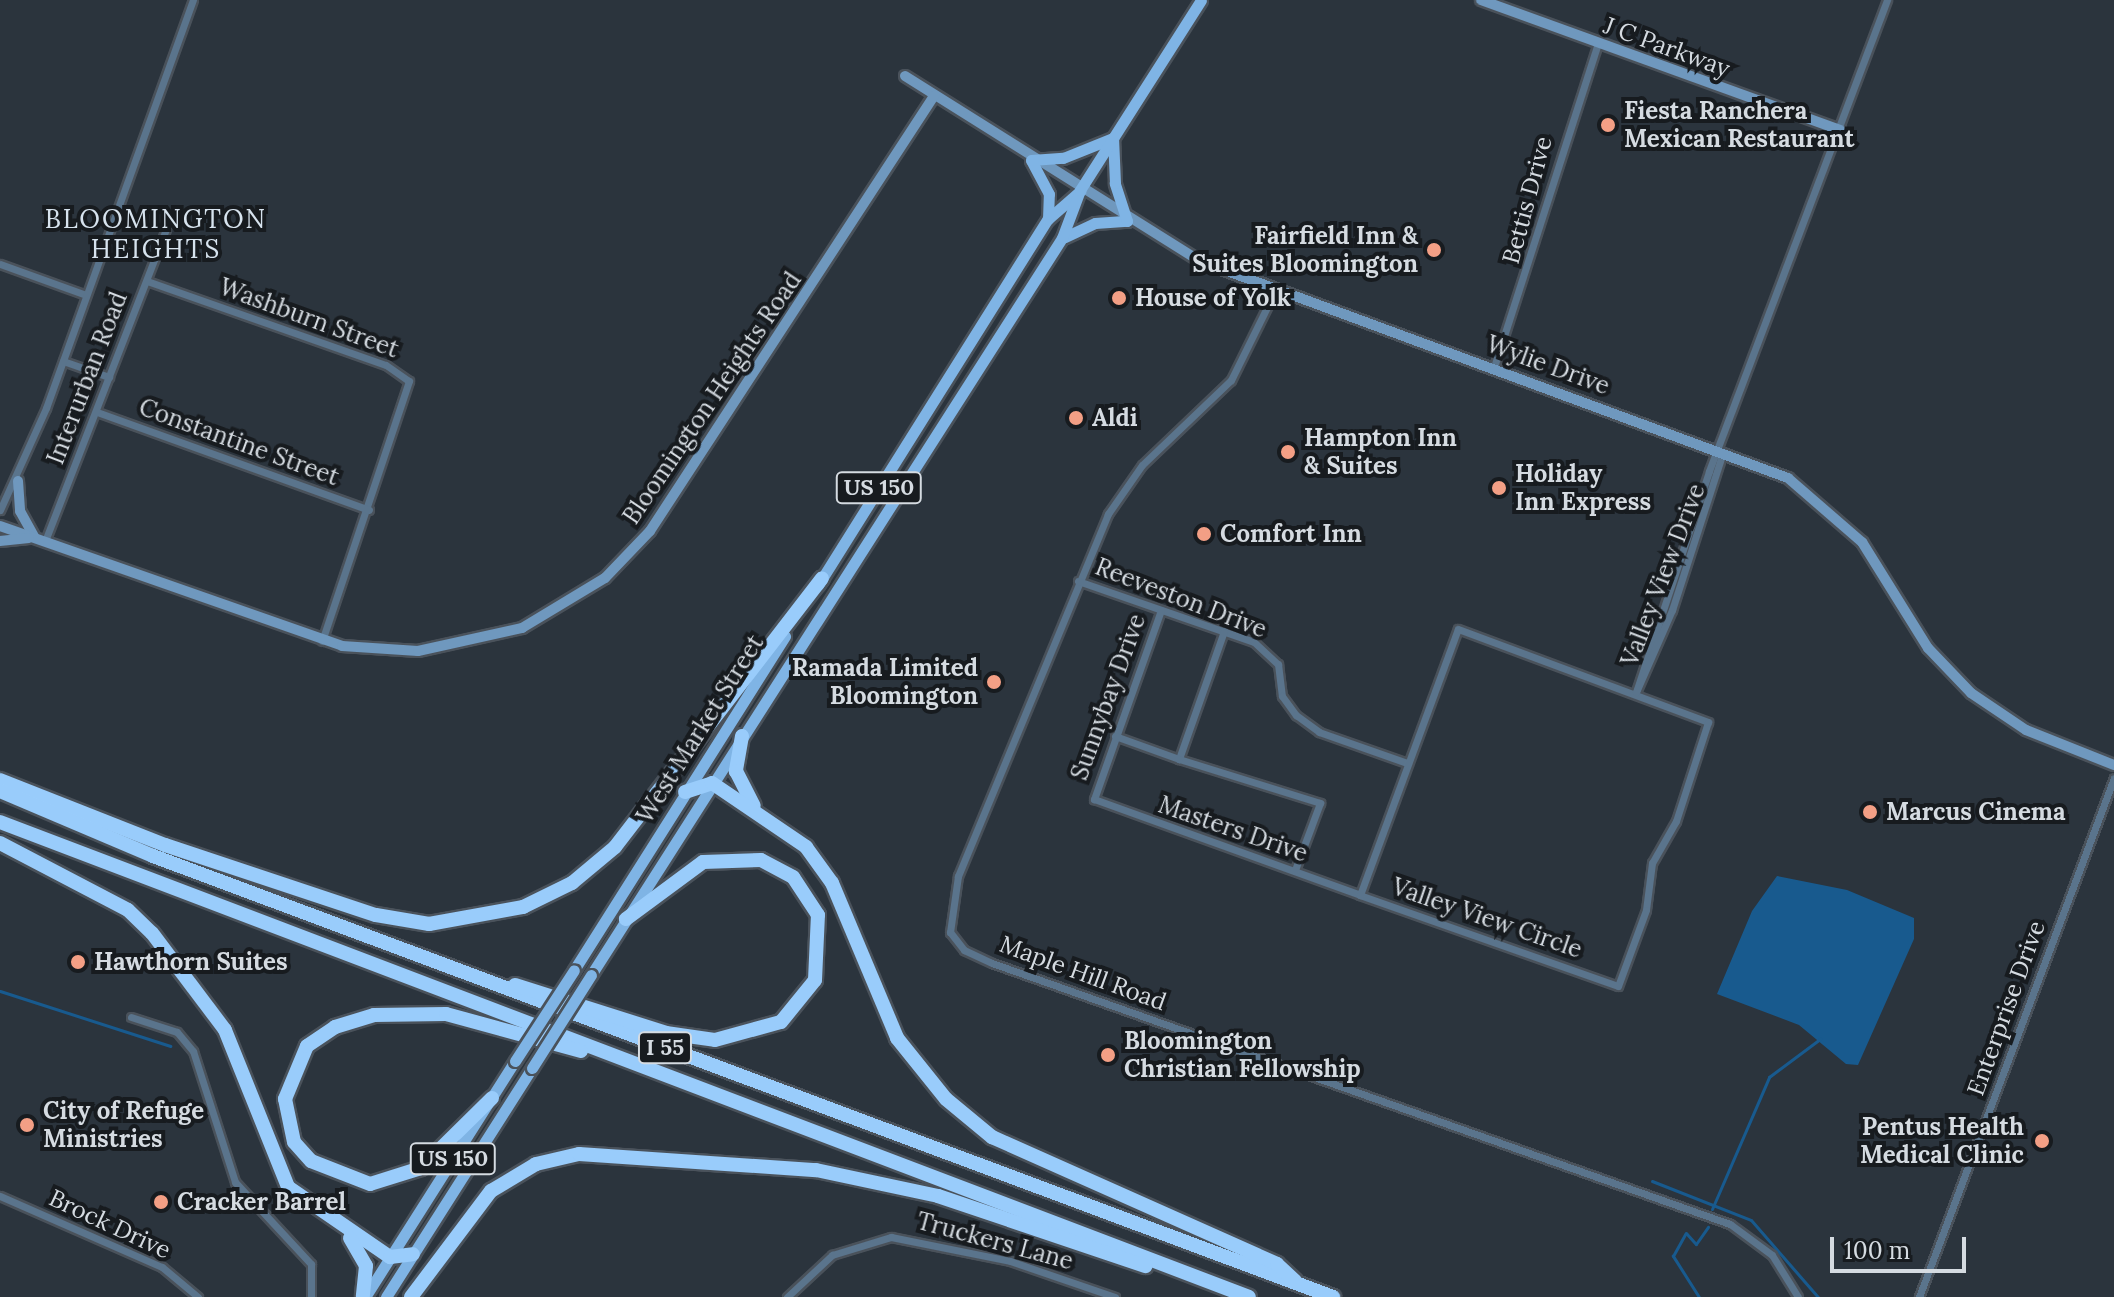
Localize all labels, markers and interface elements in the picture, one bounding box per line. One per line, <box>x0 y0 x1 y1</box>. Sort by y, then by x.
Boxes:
street label: J C Parkway <box>1600 11 1734 83</box>
place label: Fiesta Ranchera Mexican Restaurant <box>1624 97 1854 153</box>
marker: Fiesta Ranchera Mexican Restaurant <box>1599 116 1617 134</box>
street label: Bettis Drive <box>1496 133 1558 267</box>
district label: BLOOMINGTON HEIGHTS <box>45 203 267 264</box>
place label: Fairfield Inn & Suites Bloomington <box>1192 222 1418 278</box>
marker: Fairfield Inn & Suites Bloomington <box>1425 241 1443 259</box>
street label: Bloomington Heights Road <box>617 266 807 530</box>
street label: Washburn Street <box>216 272 402 364</box>
place label: House of Yolk <box>1135 284 1291 312</box>
street label: Interurban Road <box>41 288 133 468</box>
marker: House of Yolk <box>1110 289 1128 307</box>
street label: Wylie Drive <box>1483 329 1613 401</box>
street label: Constantine Street <box>135 392 343 492</box>
place label: Aldi <box>1092 404 1138 432</box>
marker: Aldi <box>1067 409 1085 427</box>
place label: Hampton Inn & Suites <box>1304 424 1457 480</box>
marker: Hampton Inn & Suites <box>1279 443 1297 461</box>
place label: Holiday Inn Express <box>1515 460 1651 516</box>
road number: US 150 <box>835 470 923 506</box>
marker: Holiday Inn Express <box>1490 479 1508 497</box>
street label: Valley View Drive <box>1615 480 1711 670</box>
place label: Comfort Inn <box>1220 520 1362 548</box>
marker: Comfort Inn <box>1195 525 1213 543</box>
street label: Reeveston Drive <box>1091 552 1271 644</box>
street label: Sunnybay Drive <box>1065 610 1151 784</box>
street label: West Market Street <box>630 630 770 828</box>
place label: Ramada Limited Bloomington <box>792 654 978 710</box>
marker: Ramada Limited Bloomington <box>985 673 1003 691</box>
street label: Masters Drive <box>1155 790 1311 868</box>
place label: Marcus Cinema <box>1886 798 2065 826</box>
marker: Marcus Cinema <box>1861 803 1879 821</box>
street label: Valley View Circle <box>1388 872 1586 964</box>
street label: Enterprise Drive <box>1961 917 2051 1099</box>
street label: Maple Hill Road <box>996 930 1170 1016</box>
place label: Hawthorn Suites <box>94 948 288 976</box>
marker: Hawthorn Suites <box>69 953 87 971</box>
place label: Bloomington Christian Fellowship <box>1124 1027 1361 1083</box>
road number: I 55 <box>637 1030 693 1066</box>
marker: Bloomington Christian Fellowship <box>1099 1046 1117 1064</box>
place label: City of Refuge Ministries <box>43 1097 204 1153</box>
place label: Pentus Health Medical Clinic <box>1860 1113 2024 1169</box>
marker: City of Refuge Ministries <box>18 1116 36 1134</box>
marker: Pentus Health Medical Clinic <box>2031 1130 2053 1152</box>
road number: US 150 <box>409 1141 497 1177</box>
street label: Brock Drive <box>45 1183 175 1265</box>
place label: Cracker Barrel <box>177 1188 346 1216</box>
marker: Cracker Barrel <box>152 1193 170 1211</box>
street label: Truckers Lane <box>914 1206 1076 1276</box>
scale bar <box>1834 1221 1970 1271</box>
text: 100 m <box>1844 1235 1910 1266</box>

